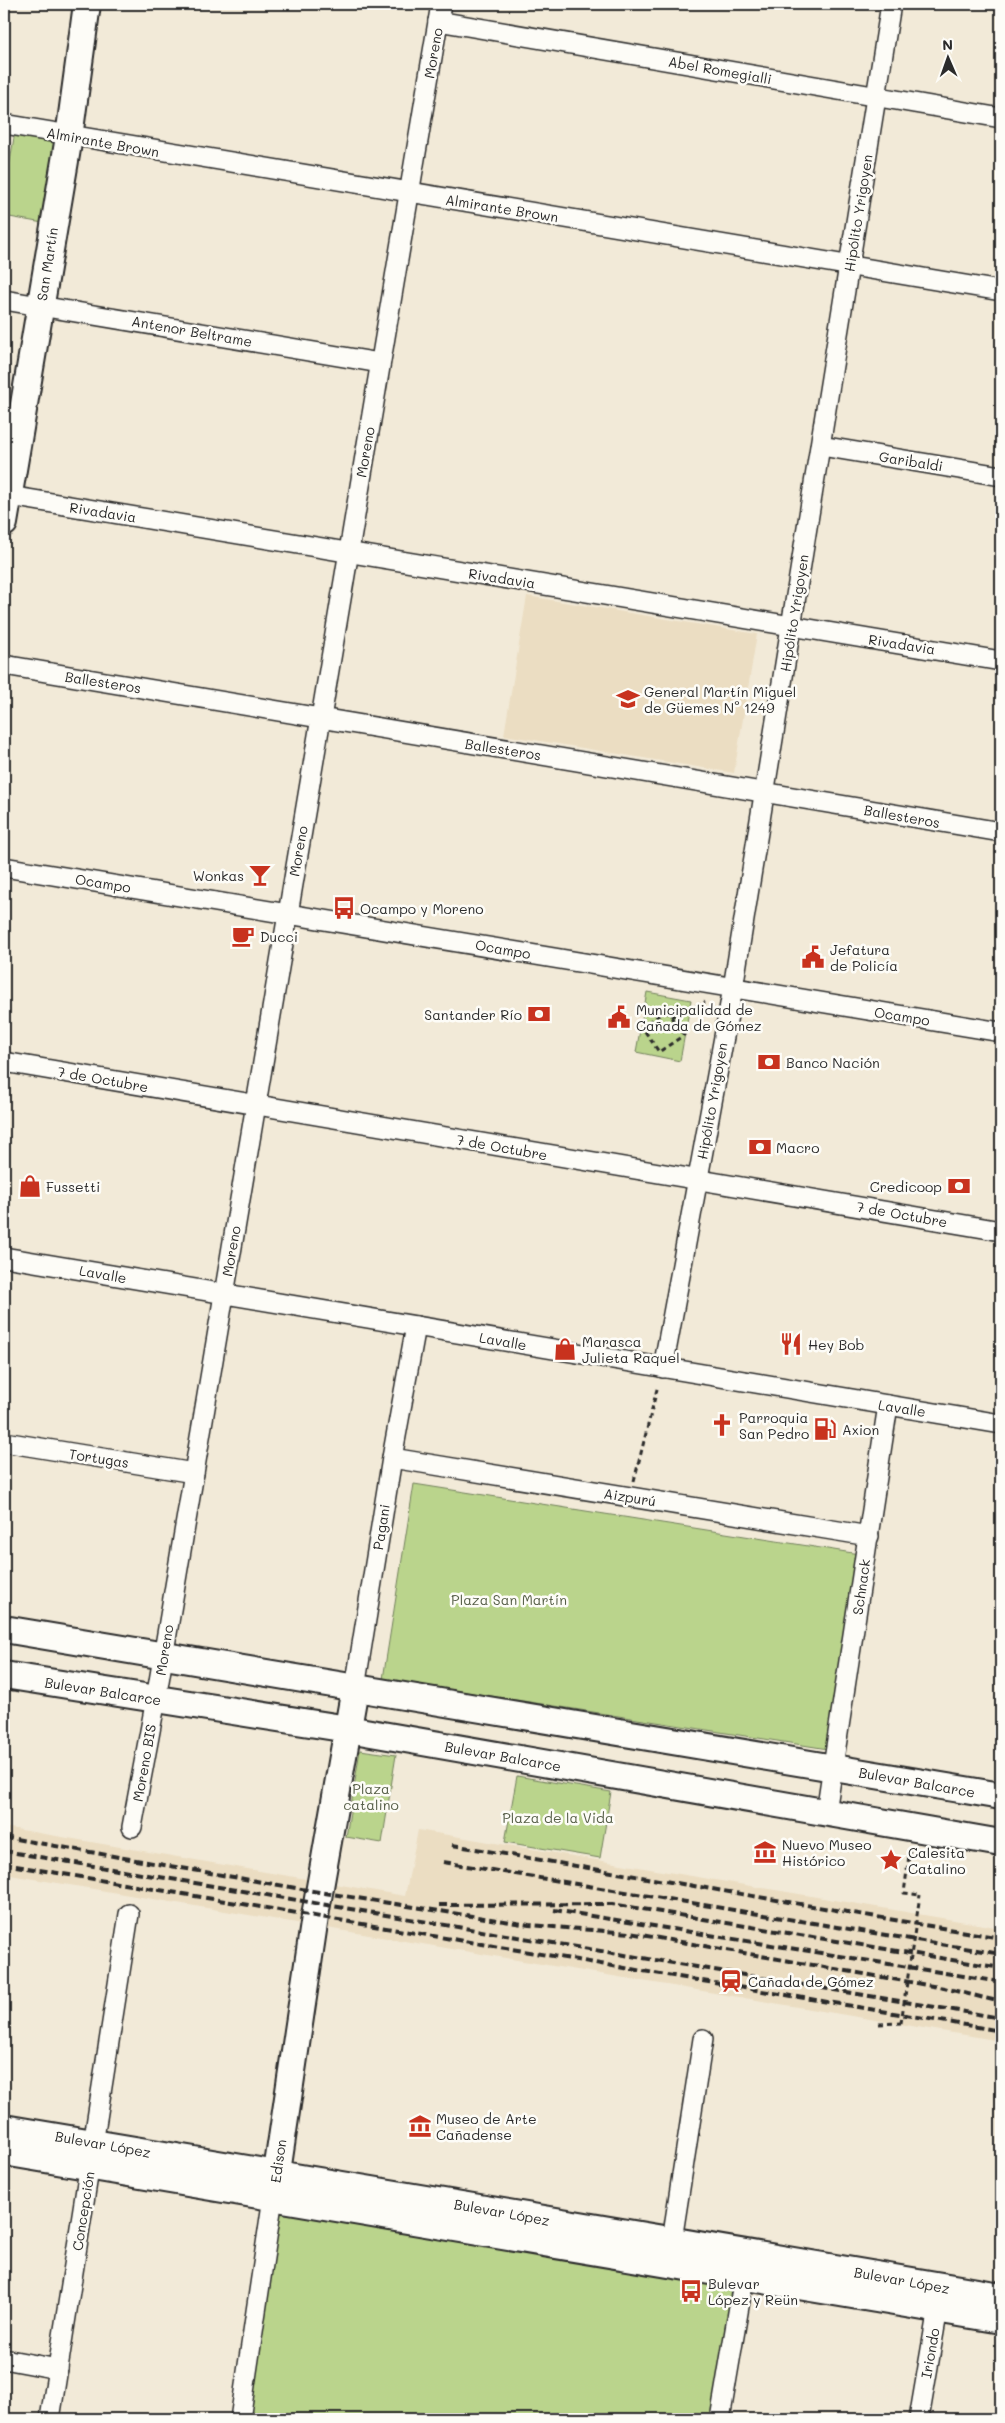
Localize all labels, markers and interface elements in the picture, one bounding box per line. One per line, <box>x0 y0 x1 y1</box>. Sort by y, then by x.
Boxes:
street label: Moreno <box>419 26 447 80</box>
north arrow <box>922 32 972 82</box>
text: N <box>942 35 953 54</box>
street label: Abel Romegialli <box>667 52 773 88</box>
street label: Almirante Brown <box>45 123 161 161</box>
street label: Hipólito Yrigoyen <box>839 153 877 273</box>
street label: Almirante Brown <box>444 190 560 226</box>
street label: San Martín <box>32 226 62 302</box>
street label: Antenor Beltrame <box>130 311 254 351</box>
street label: Moreno <box>351 425 379 479</box>
street label: Garibaldi <box>878 447 944 475</box>
street label: Rivadavia <box>68 497 138 527</box>
street label: Hipólito Yrigoyen <box>775 553 813 673</box>
street label: Rivadavia <box>467 563 537 593</box>
street label: Rivadavia <box>867 629 937 659</box>
street label: Ballesteros <box>64 667 142 697</box>
place label: General Martín Miguel de Güemes N° 1249 <box>644 682 796 717</box>
school or university icon: General Martín Miguel de Güemes N° 1249 <box>615 686 641 712</box>
street label: Ballesteros <box>464 734 542 764</box>
street label: Ballesteros <box>862 800 942 832</box>
street label: Moreno <box>284 824 312 878</box>
bar icon: Wonkas <box>247 862 273 888</box>
place label: Wonkas <box>193 866 244 885</box>
street label: Ocampo <box>74 869 132 897</box>
bus stop icon: Ocampo y Moreno <box>331 895 357 921</box>
place label: Ocampo y Moreno <box>360 899 484 918</box>
cafe icon: Ducci <box>230 923 256 949</box>
place label: Ducci <box>260 927 298 946</box>
street label: Ocampo <box>474 935 532 963</box>
place label: Jefatura de Policía <box>830 940 898 975</box>
public building icon: Jefatura de Policía <box>800 944 826 970</box>
place label: Municipalidad de Cañada de Gómez <box>636 1000 762 1035</box>
bank icon: Santander Río <box>526 1001 552 1027</box>
street label: Ocampo <box>873 1002 931 1030</box>
public building icon: Municipalidad de Cañada de Gómez <box>606 1004 632 1030</box>
place label: Santander Río <box>424 1005 522 1024</box>
street label: Hipólito Yrigoyen <box>692 1041 732 1161</box>
bank icon: Banco Nación <box>756 1049 782 1075</box>
place label: Banco Nación <box>786 1053 880 1072</box>
street label: 7 de Octubre <box>56 1062 150 1096</box>
street label: 7 de Octubre <box>455 1130 549 1164</box>
bank icon: Macro <box>747 1134 773 1160</box>
place label: Macro <box>776 1138 819 1157</box>
shop icon: Fussetti <box>17 1173 43 1199</box>
bank icon: Credicoop <box>946 1173 972 1199</box>
place label: Fussetti <box>46 1177 100 1196</box>
place label: Credicoop <box>870 1177 942 1196</box>
street label: 7 de Octubre <box>855 1197 949 1231</box>
street label: Moreno <box>217 1224 245 1278</box>
street label: Lavalle <box>78 1260 128 1288</box>
street label: Lavalle <box>478 1327 528 1355</box>
restaurant icon: Hey Bob <box>778 1331 804 1357</box>
place label: Marasca Julieta Raquel <box>582 1332 680 1367</box>
place label: Hey Bob <box>808 1335 864 1354</box>
shop icon: Marasca Julieta Raquel <box>552 1336 578 1362</box>
street label: Lavalle <box>877 1395 927 1421</box>
place label: Parroquia San Pedro <box>739 1408 809 1443</box>
church icon: Parroquia San Pedro <box>709 1412 735 1438</box>
fuel station icon: Axion <box>812 1416 838 1442</box>
place label: Axion <box>842 1420 879 1439</box>
street label: Tortugas <box>68 1444 130 1472</box>
street label: Aizpurú <box>602 1483 658 1511</box>
street label: Pagani <box>368 1503 394 1551</box>
street label: Schnack <box>848 1558 874 1616</box>
park label: Plaza San Martín <box>451 1590 567 1609</box>
street label: Moreno <box>151 1623 177 1677</box>
street label: Bulevar Balcarce <box>43 1672 163 1710</box>
street label: Moreno BIS <box>128 1723 160 1803</box>
street label: Bulevar Balcarce <box>443 1736 563 1776</box>
street label: Bulevar Balcarce <box>857 1762 977 1802</box>
park label: Plaza catalino <box>343 1779 399 1814</box>
park label: Plaza de la Vida <box>502 1808 614 1827</box>
place label: Nuevo Museo Histórico <box>782 1835 871 1870</box>
museum icon: Nuevo Museo Histórico <box>752 1839 778 1865</box>
place label: Calesita Catalino <box>908 1843 965 1878</box>
place icon: Calesita Catalino <box>878 1847 904 1873</box>
station icon: Cañada de Gómez <box>718 1968 744 1994</box>
place label: Cañada de Gómez <box>748 1972 874 1991</box>
place label: Museo de Arte Cañadense <box>436 2109 537 2144</box>
museum icon: Museo de Arte Cañadense <box>407 2113 433 2139</box>
street label: Bulevar López <box>54 2126 153 2162</box>
street label: Edison <box>266 2138 290 2184</box>
street label: Concepción <box>67 2170 99 2252</box>
street label: Bulevar López <box>453 2194 552 2230</box>
street label: Bulevar López <box>853 2262 952 2298</box>
place label: Bulevar López y Reün <box>708 2274 798 2309</box>
bus stop icon: Bulevar López y Reün <box>678 2278 704 2304</box>
street label: Iriondo <box>916 2326 944 2380</box>

